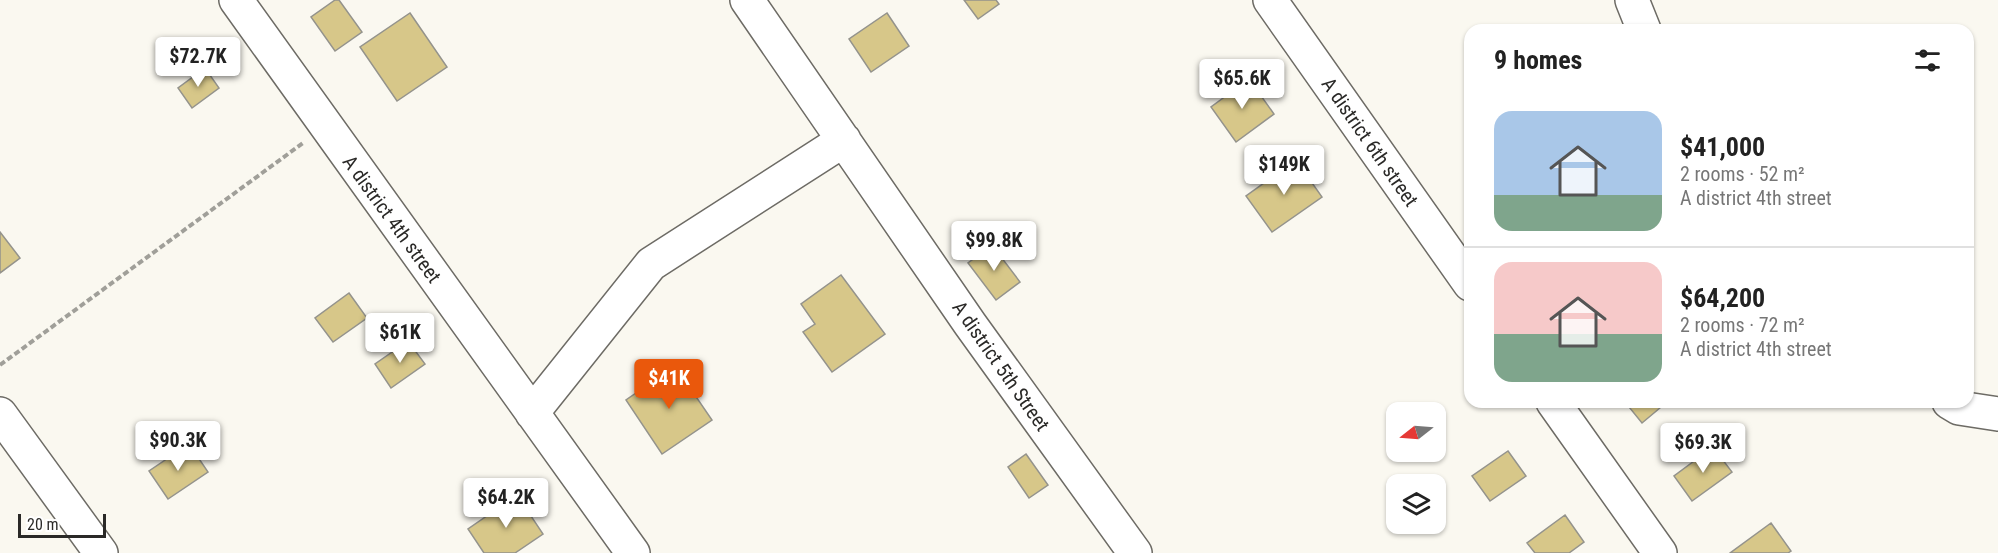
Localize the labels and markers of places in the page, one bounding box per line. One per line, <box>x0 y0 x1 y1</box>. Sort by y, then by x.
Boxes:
pin: $72.7K <box>149 37 247 88</box>
pin: $65.6K <box>1193 59 1291 110</box>
pin: $149K <box>1242 145 1326 196</box>
pin: $99.8K <box>945 221 1043 272</box>
pin: $61K <box>364 313 436 364</box>
pin: $41K <box>633 359 705 410</box>
pin: $90.3K <box>129 421 227 472</box>
pin: $69.3K <box>1654 423 1752 474</box>
pin: $64.2K <box>457 478 555 529</box>

